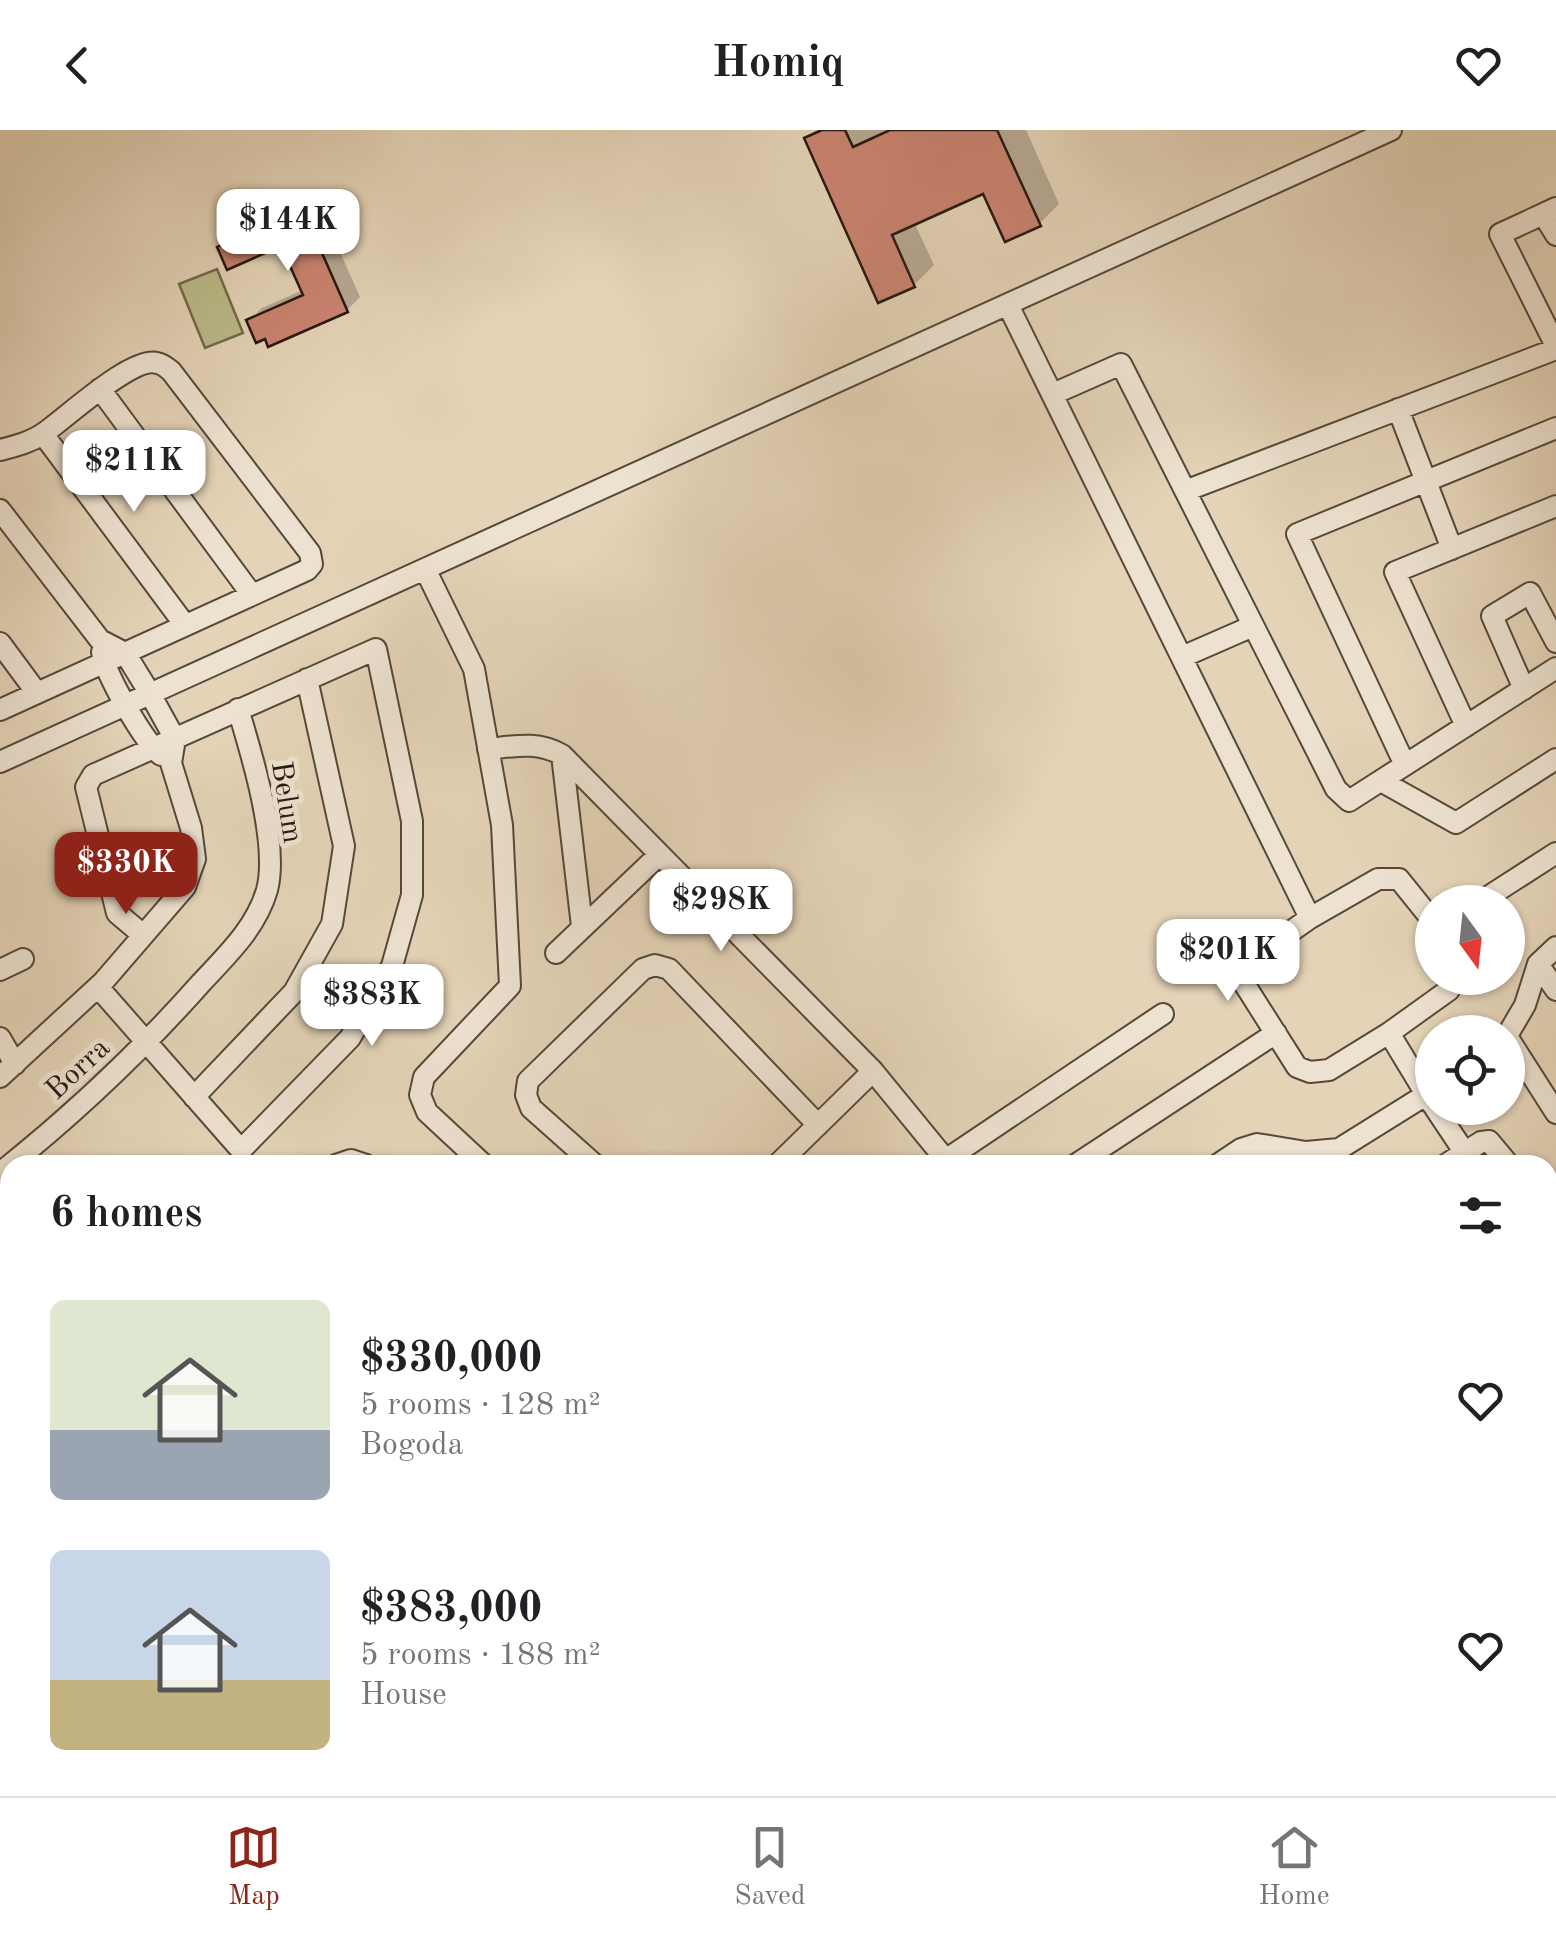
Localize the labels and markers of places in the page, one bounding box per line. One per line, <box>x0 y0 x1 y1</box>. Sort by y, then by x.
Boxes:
pin: $144K <box>218 189 358 274</box>
pin: $211K <box>64 430 204 515</box>
pin: $330K <box>56 832 196 917</box>
pin: $298K <box>651 869 791 954</box>
pin: $201K <box>1158 919 1298 1004</box>
pin: $383K <box>302 964 442 1049</box>

